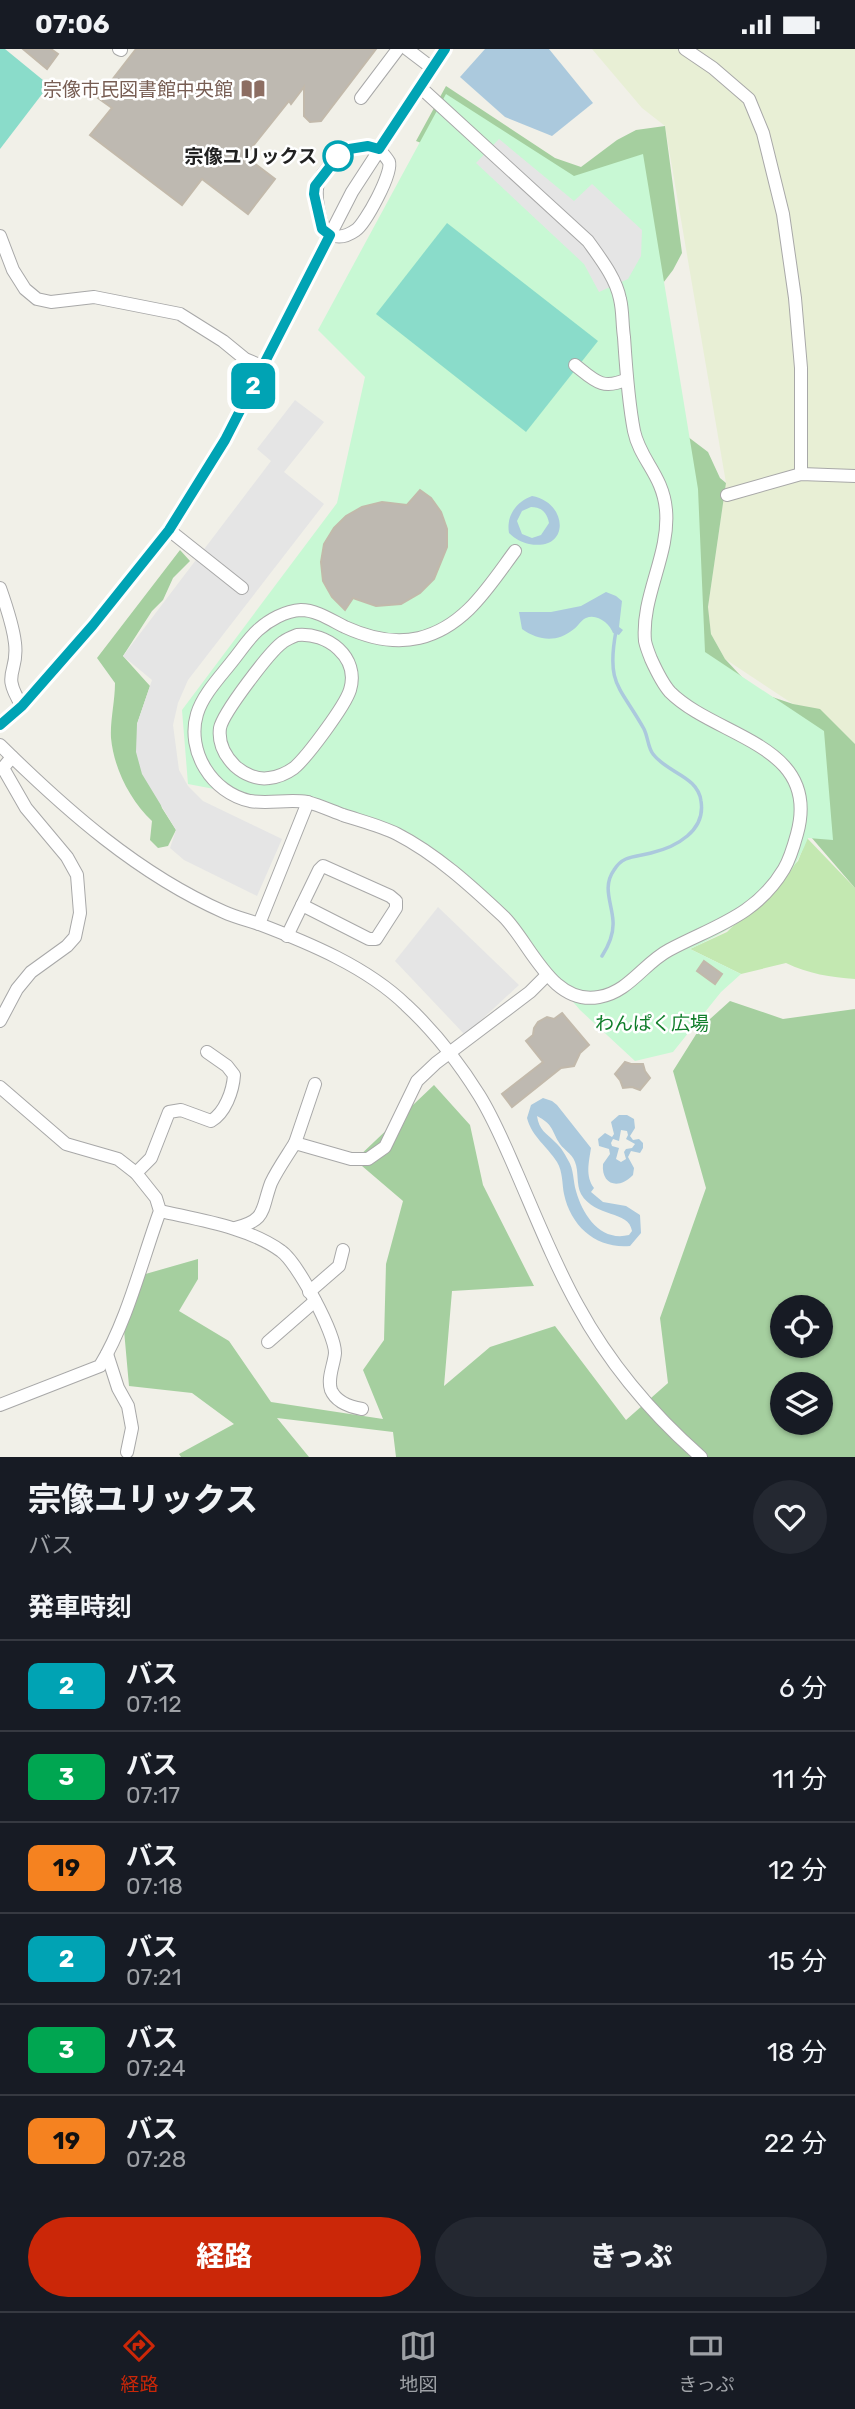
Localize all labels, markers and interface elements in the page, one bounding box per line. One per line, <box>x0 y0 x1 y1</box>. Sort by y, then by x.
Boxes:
text: 07:06 <box>35 9 110 40</box>
library icon: 宗像市民図書館中央館 <box>239 75 267 103</box>
place label: 宗像市民図書館中央館 <box>43 78 233 101</box>
marker: 宗像ユリックス <box>323 141 353 171</box>
place label: 宗像ユリックス <box>185 145 317 168</box>
line badge: 2 <box>230 363 276 409</box>
text: 2 <box>245 372 261 400</box>
park label: わんぱく広場 <box>595 1012 709 1035</box>
map controls <box>770 1295 833 1435</box>
button: locate <box>770 1295 833 1358</box>
button: layers <box>770 1372 833 1435</box>
text: 宗像ユリックス <box>28 1480 258 1519</box>
button: heart <box>753 1480 827 1554</box>
text: バス <box>28 1531 74 1559</box>
text: 発車時刻 <box>28 1592 132 1623</box>
text: バス <box>126 1659 178 1690</box>
text: 2 <box>59 1672 74 1700</box>
text: 6 分 <box>779 1673 827 1704</box>
text: 07:12 <box>126 1690 182 1718</box>
text: バス <box>126 1750 178 1781</box>
text: 3 <box>59 1763 74 1791</box>
text: 11 分 <box>772 1764 827 1795</box>
text: 07:17 <box>126 1781 180 1809</box>
text: バス <box>126 1841 178 1872</box>
text: 19 <box>53 1854 80 1882</box>
text: 12 分 <box>768 1855 827 1886</box>
text: 07:18 <box>126 1872 183 1900</box>
text: バス <box>126 1932 178 1963</box>
text: 2 <box>59 1945 74 1973</box>
text: 15 分 <box>768 1946 827 1977</box>
text: 07:21 <box>126 1963 182 1991</box>
text: バス <box>126 2023 178 2054</box>
text: 3 <box>59 2036 74 2064</box>
text: 18 分 <box>767 2037 827 2068</box>
text: 07:24 <box>126 2054 186 2082</box>
text: バス <box>126 2114 178 2145</box>
text: 19 <box>53 2127 80 2155</box>
text: 22 分 <box>764 2128 827 2159</box>
text: 07:28 <box>126 2145 186 2173</box>
button: 経路 <box>28 2217 421 2297</box>
button: きっぷ <box>435 2217 827 2297</box>
tab: 経路 <box>120 2327 158 2396</box>
tab: 地図 <box>399 2327 437 2396</box>
tab: きっぷ <box>678 2327 735 2396</box>

